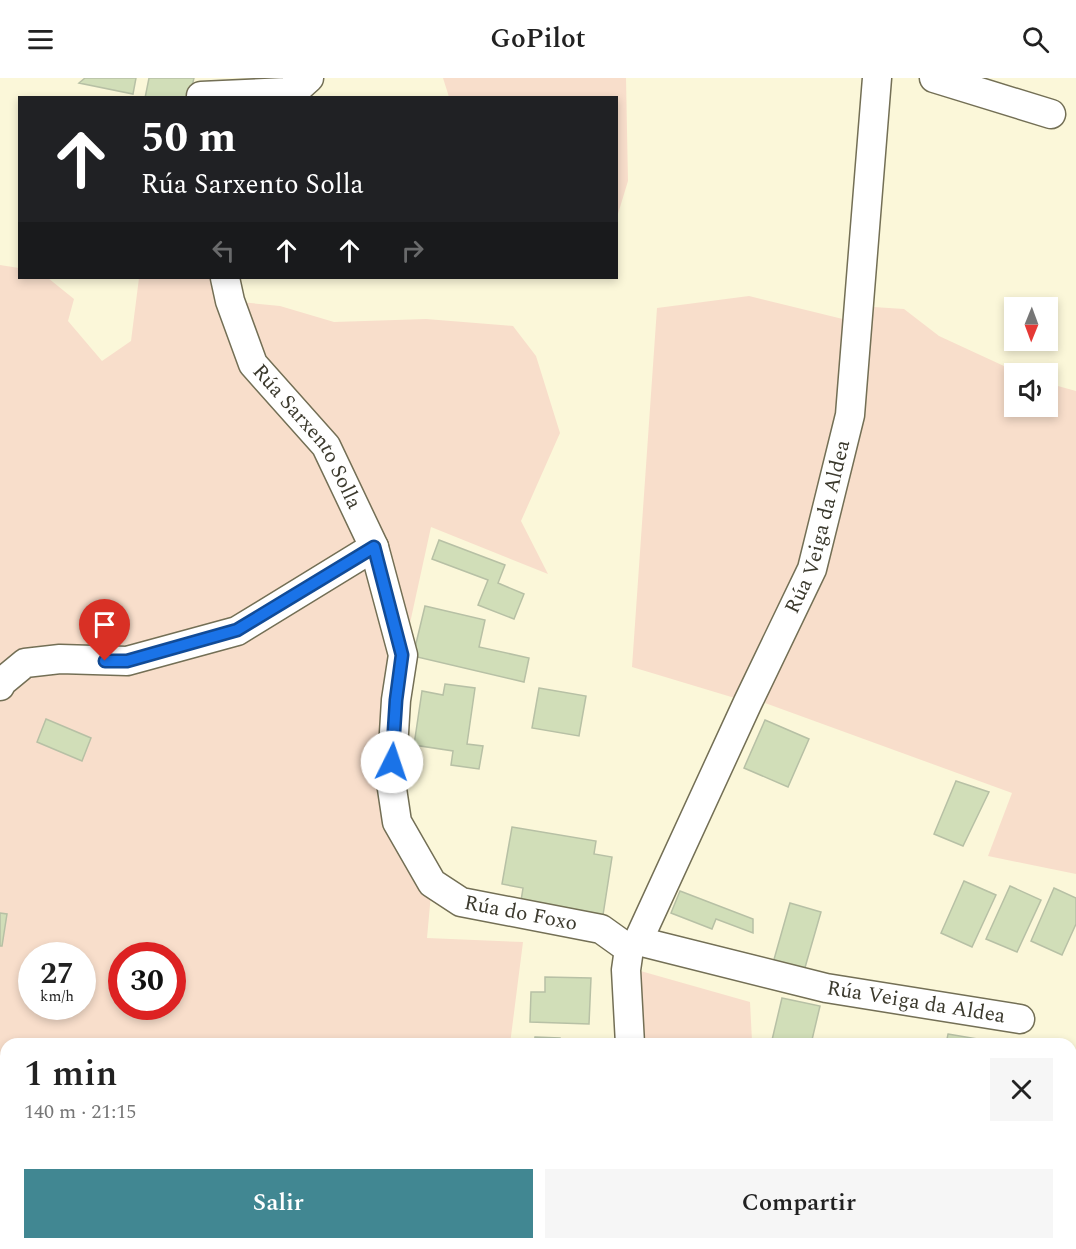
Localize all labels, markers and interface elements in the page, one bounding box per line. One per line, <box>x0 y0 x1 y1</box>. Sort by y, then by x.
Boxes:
text: GoPilot <box>490 18 586 60</box>
icon: menu <box>24 23 57 56</box>
icon: search <box>1019 23 1052 56</box>
text: 50 m <box>141 107 236 170</box>
icon: ahead <box>42 120 120 198</box>
text: Rúa Sarxento Solla <box>141 164 364 206</box>
icon: left <box>207 234 240 267</box>
icon: ahead <box>270 234 303 267</box>
icon: ahead <box>333 234 366 267</box>
icon: right <box>396 234 429 267</box>
north arrow <box>1004 297 1058 351</box>
map controls <box>1004 297 1058 417</box>
street label: Rúa Sarxento Solla <box>244 357 370 515</box>
button: sound <box>1004 363 1058 417</box>
street label: Rúa Veiga da Aldea <box>777 436 859 619</box>
pin <box>79 599 130 661</box>
icon: arrive <box>88 608 121 641</box>
position arrow <box>360 730 424 794</box>
street label: Rúa do Foxo <box>461 887 580 940</box>
speed limit sign: 30 <box>108 942 186 1020</box>
text: 27 <box>40 951 74 997</box>
street label: Rúa Veiga da Aldea <box>824 972 1008 1033</box>
text: km/h <box>40 985 74 1008</box>
text: 1 min <box>24 1047 117 1102</box>
button: close <box>990 1058 1053 1121</box>
text: 140 m · 21:15 <box>24 1097 136 1127</box>
button: Salir <box>24 1169 533 1238</box>
button: Compartir <box>545 1169 1053 1238</box>

